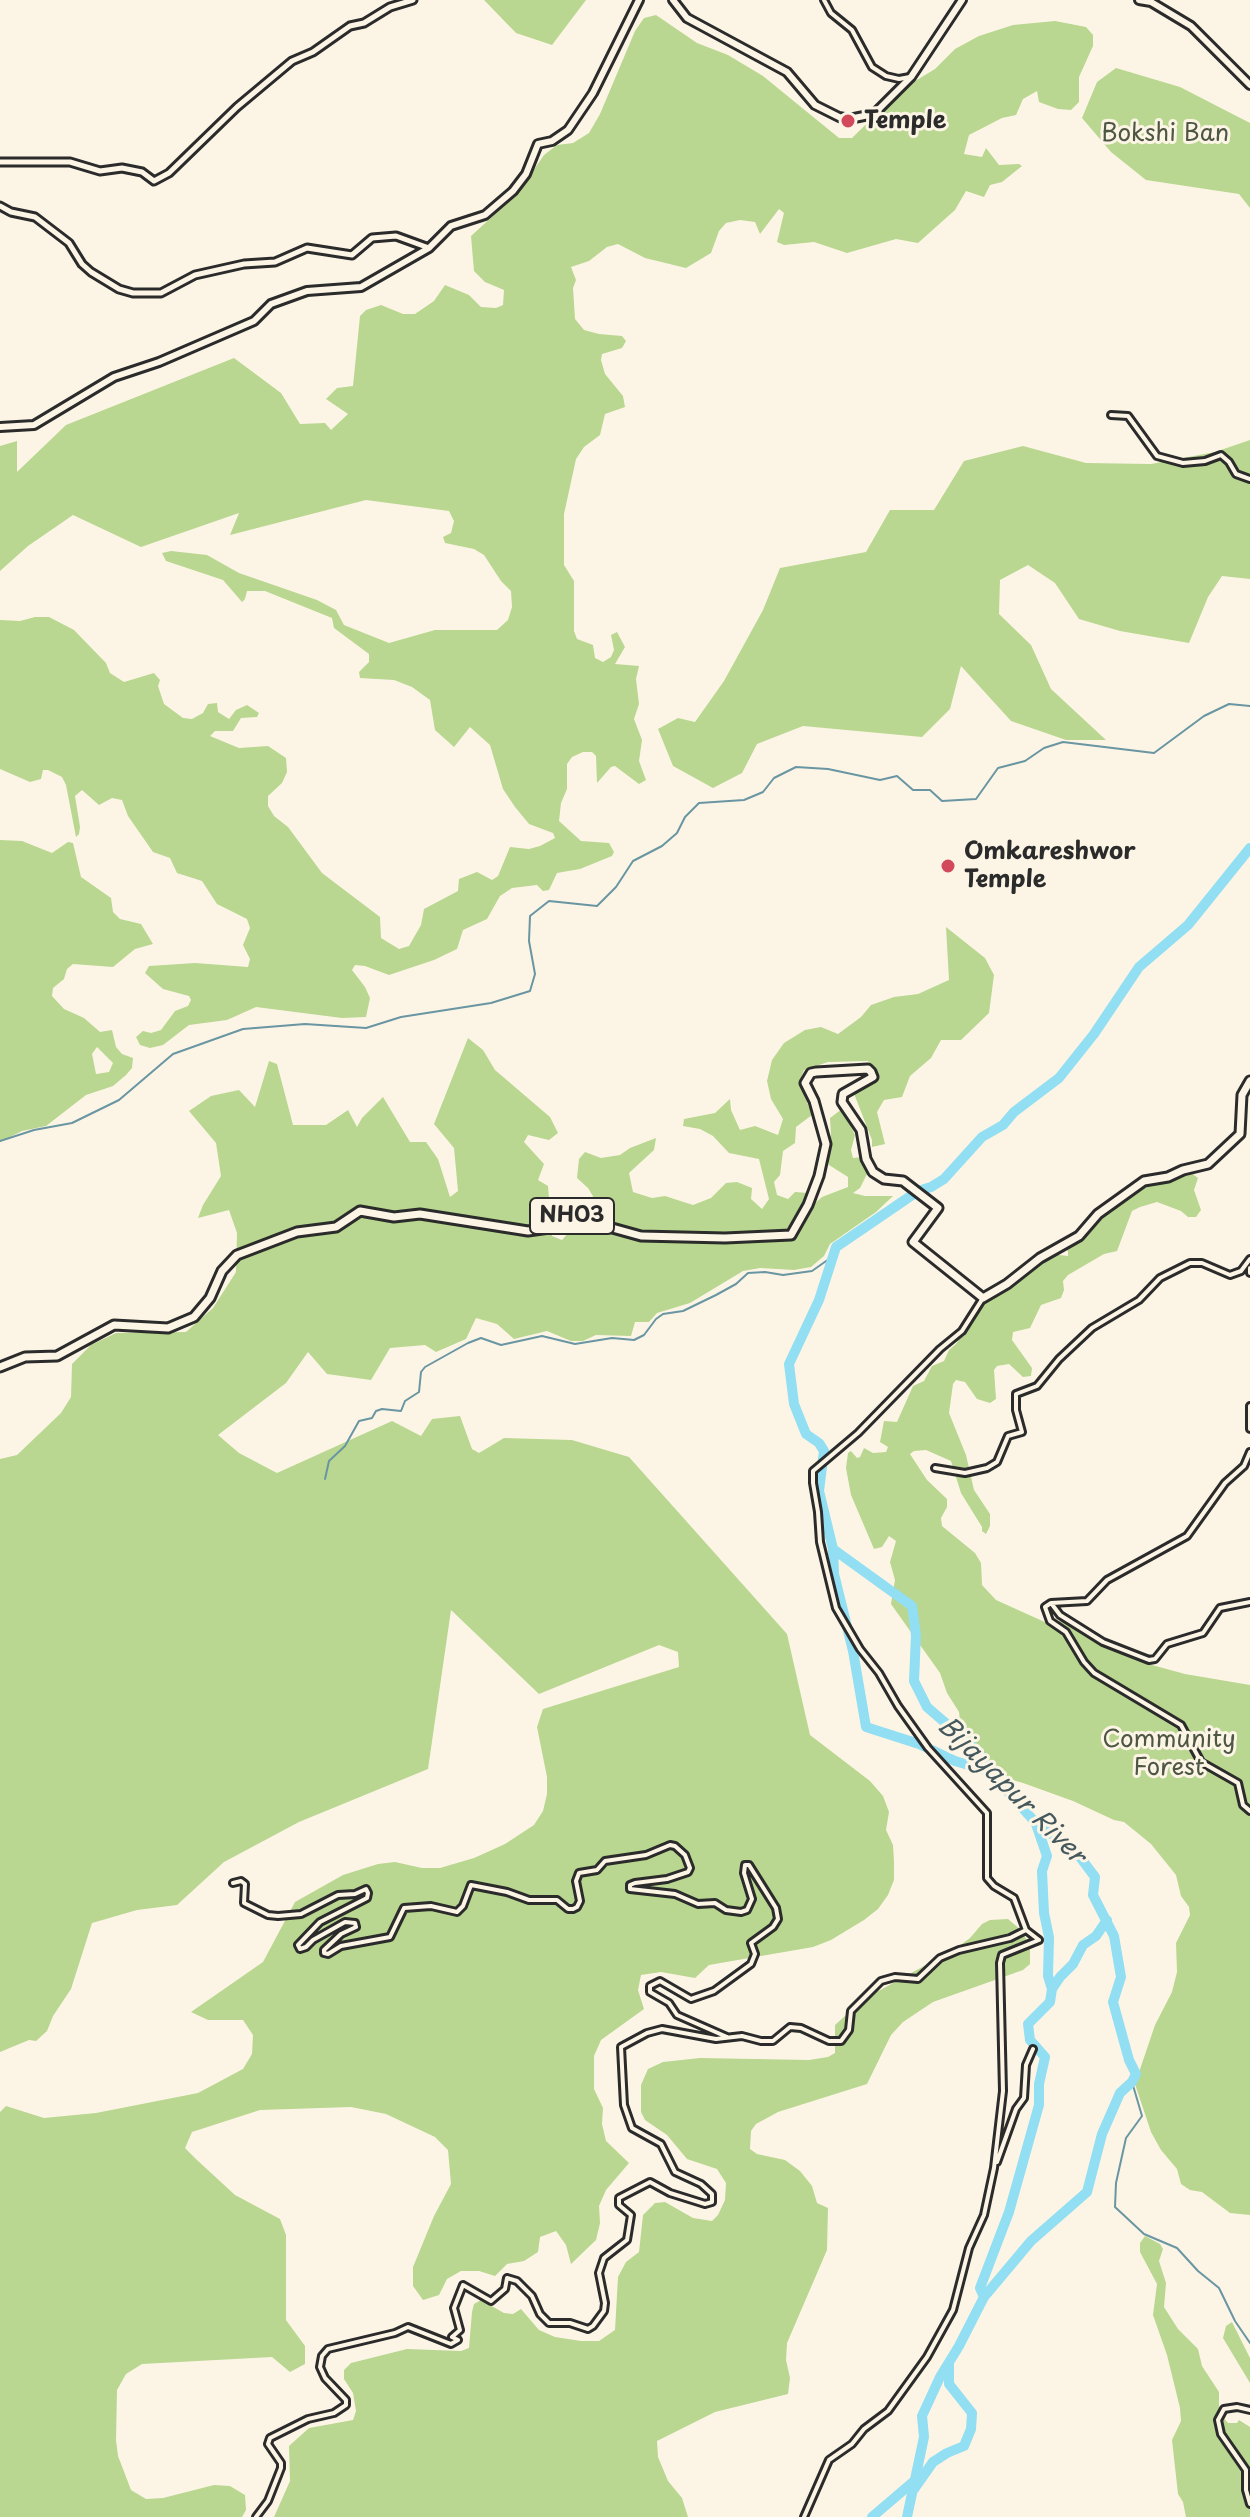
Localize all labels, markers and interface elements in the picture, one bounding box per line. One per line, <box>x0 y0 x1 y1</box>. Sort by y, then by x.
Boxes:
place label: Temple <box>864 107 946 135</box>
marker: Temple <box>839 112 857 130</box>
park label: Bokshi Ban <box>1101 120 1229 148</box>
place label: Omkareshwor Temple <box>964 838 1136 894</box>
marker: Omkareshwor Temple <box>939 857 957 875</box>
road number: NH03 <box>530 1198 614 1234</box>
water label: Bijayapur River <box>931 1711 1091 1871</box>
park label: Community Forest <box>1102 1726 1236 1782</box>

